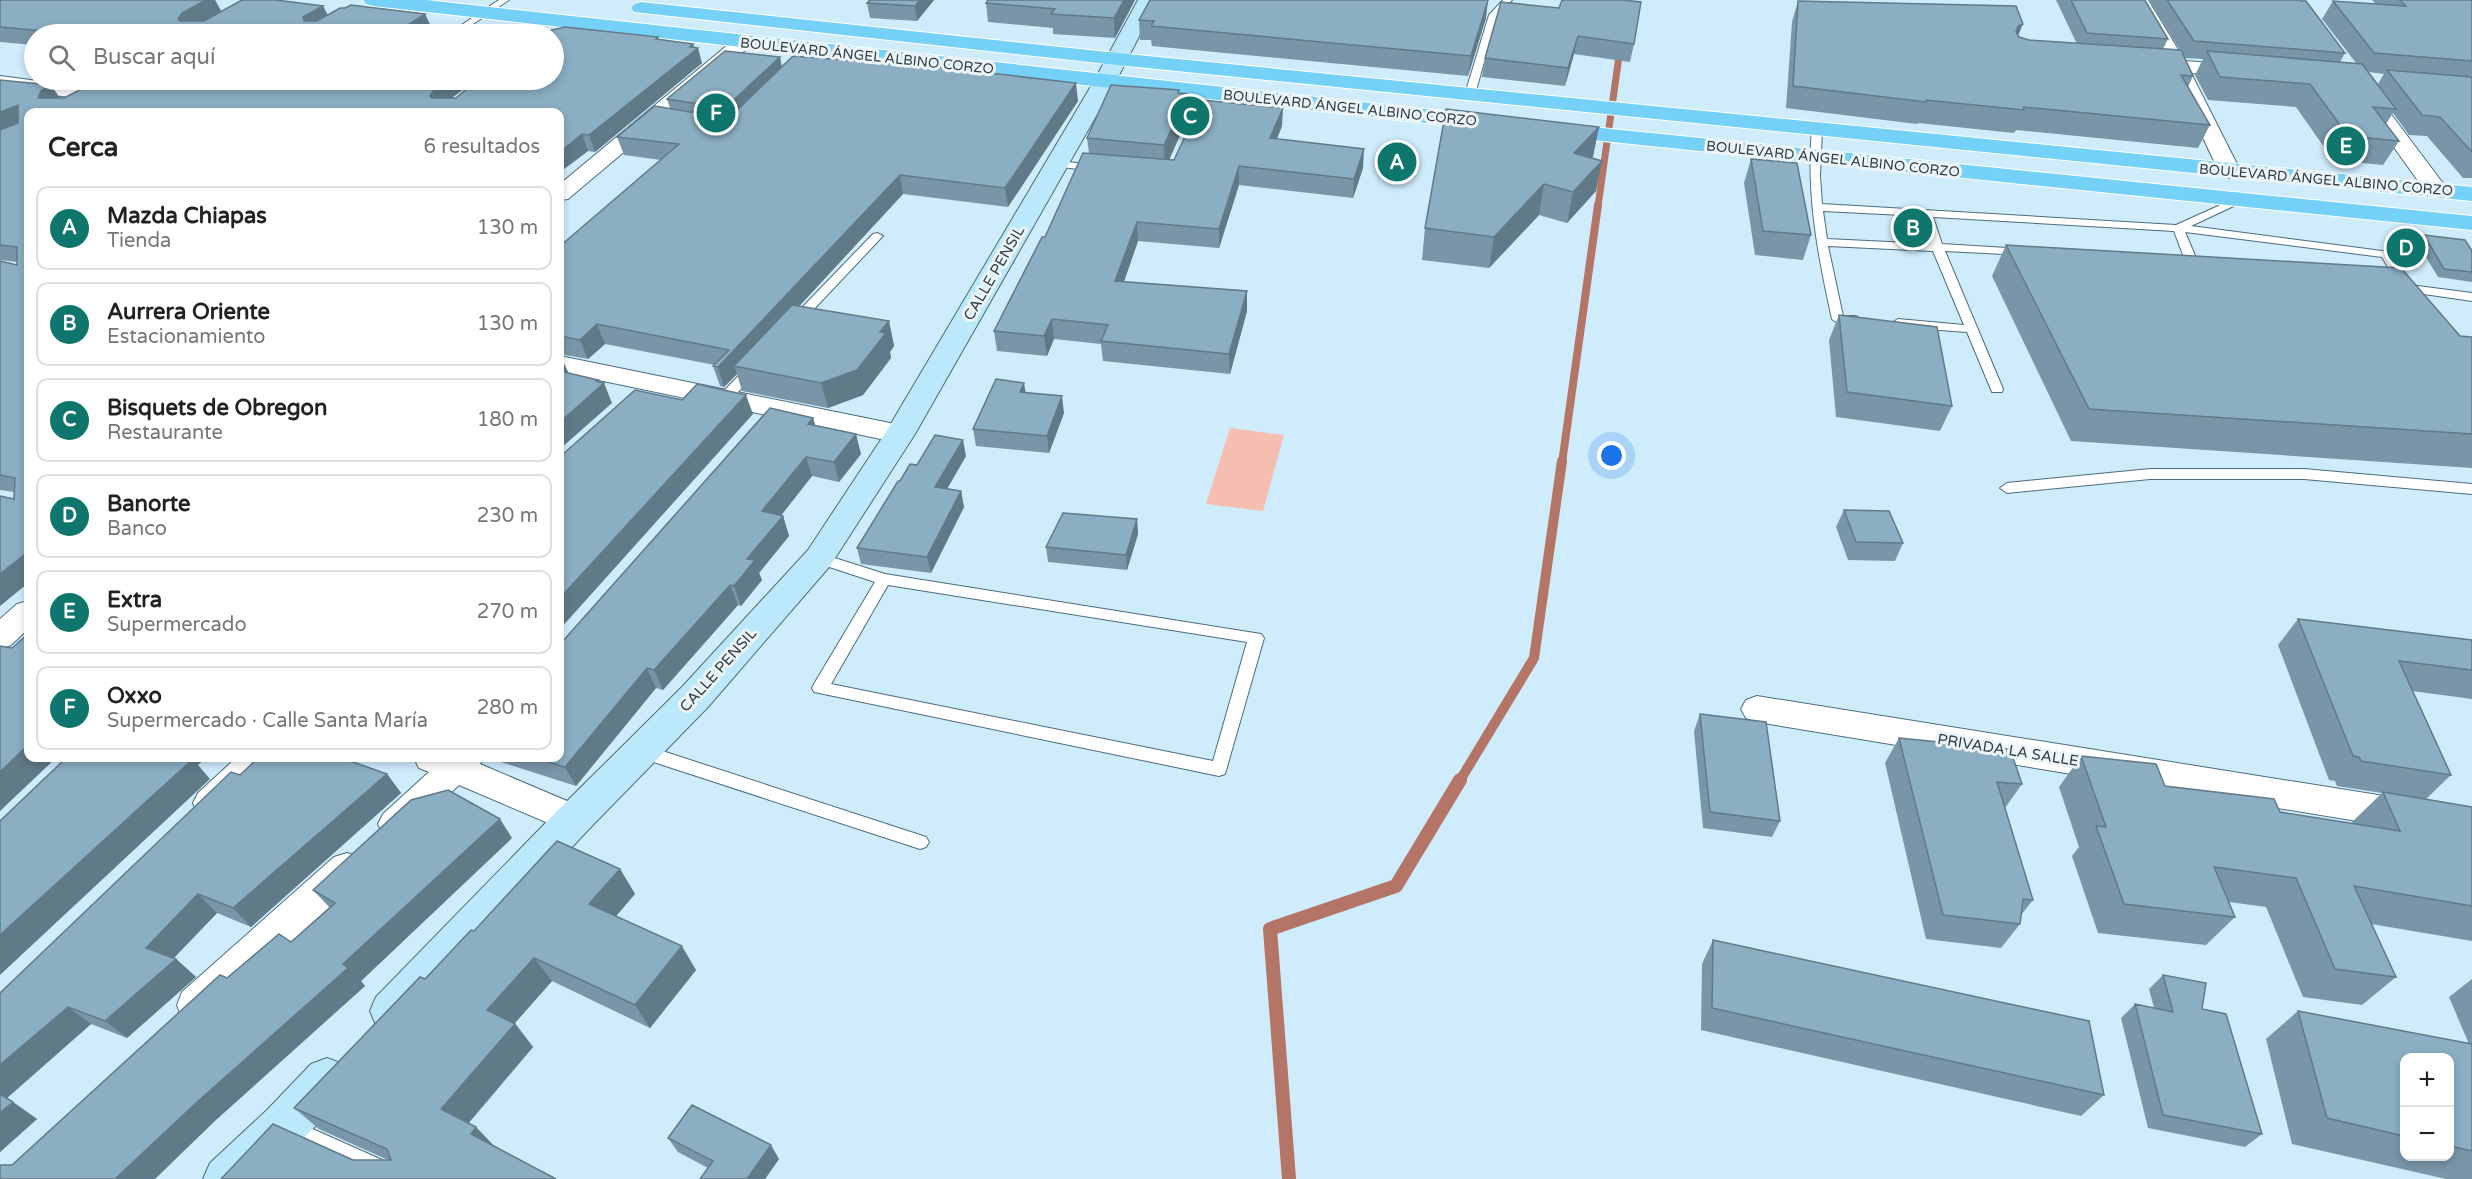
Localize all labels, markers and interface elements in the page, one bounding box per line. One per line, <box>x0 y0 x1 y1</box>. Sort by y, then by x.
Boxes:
search box <box>24 24 564 90</box>
street label: BOULEVARD ÁNGEL ALBINO CORZO <box>739 34 995 78</box>
icon: search <box>45 41 78 74</box>
text: Buscar aquí <box>93 44 215 70</box>
street label: BOULEVARD ÁNGEL ALBINO CORZO <box>1222 86 1478 130</box>
pin: F <box>696 90 736 136</box>
pin: C <box>1170 94 1210 138</box>
pin: E <box>2326 124 2366 168</box>
text: Cerca <box>48 132 118 163</box>
text: 6 resultados <box>424 135 540 159</box>
street label: BOULEVARD ÁNGEL ALBINO CORZO <box>1705 137 1961 181</box>
pin: A <box>1378 140 1416 184</box>
street label: BOULEVARD ÁNGEL ALBINO CORZO <box>2198 160 2454 200</box>
text: Mazda Chiapas <box>107 203 267 229</box>
pin: B <box>1894 206 1932 250</box>
text: A <box>62 216 77 240</box>
text: 130 m <box>477 216 538 240</box>
street label: CALLE PENSIL <box>960 222 1029 323</box>
pin: D <box>2386 226 2426 270</box>
text: Tienda <box>107 229 171 253</box>
text: Aurrera Oriente <box>107 299 270 325</box>
text: B <box>63 312 76 336</box>
text: 130 m <box>477 312 538 336</box>
text: Estacionamiento <box>107 325 266 349</box>
text: Bisquets de Obregon <box>107 395 327 421</box>
text: C <box>63 408 76 432</box>
text: 180 m <box>477 408 538 432</box>
text: Restaurante <box>107 421 223 445</box>
your location <box>1597 441 1626 470</box>
text: Banorte <box>107 491 191 517</box>
text: D <box>62 504 77 528</box>
text: 230 m <box>477 504 538 528</box>
text: Banco <box>107 517 167 541</box>
text: Extra <box>107 587 162 613</box>
text: E <box>63 600 76 624</box>
text: 270 m <box>477 600 538 624</box>
text: Supermercado <box>107 613 247 637</box>
street label: CALLE PENSIL <box>676 624 760 715</box>
text: Oxxo <box>107 683 162 709</box>
text: F <box>63 696 76 720</box>
text: 280 m <box>477 696 538 720</box>
text: Supermercado · Calle Santa María <box>107 709 428 733</box>
street label: PRIVADA LA SALLE <box>1936 730 2080 770</box>
map controls <box>2400 1053 2454 1161</box>
button: + <box>2400 1053 2454 1107</box>
button: − <box>2400 1107 2454 1161</box>

